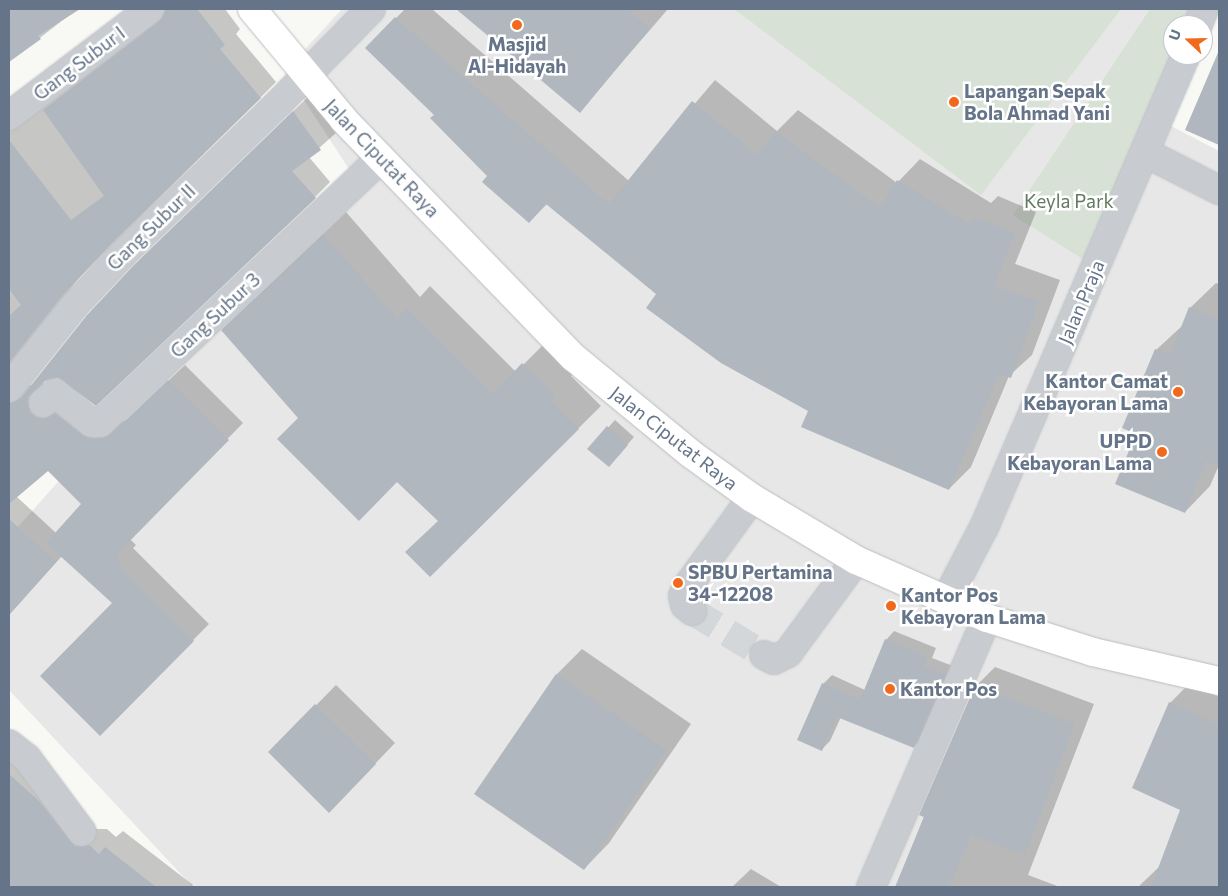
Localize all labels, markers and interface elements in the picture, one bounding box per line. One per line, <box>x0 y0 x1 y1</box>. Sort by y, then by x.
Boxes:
north arrow <box>1163 15 1213 65</box>
marker: Masjid Al-Hidayah <box>511 19 523 31</box>
street label: Gang Subur I <box>29 21 129 105</box>
text: U <box>1165 27 1184 43</box>
place label: Masjid Al-Hidayah <box>468 33 566 77</box>
place label: Lapangan Sepak Bola Ahmad Yani <box>964 80 1110 124</box>
street label: Jalan Ciputat Raya <box>320 94 444 222</box>
marker: Lapangan Sepak Bola Ahmad Yani <box>948 96 960 108</box>
street label: Gang Subur II <box>102 179 200 275</box>
park label: Keyla Park <box>1024 190 1114 212</box>
street label: Jalan Praja <box>1053 257 1109 347</box>
street label: Gang Subur 3 <box>165 268 265 362</box>
place label: Kantor Camat Kebayoran Lama <box>1023 370 1168 414</box>
street label: Jalan Ciputat Raya <box>606 381 742 495</box>
marker: Kantor Camat Kebayoran Lama <box>1172 386 1184 398</box>
place label: UPPD Kebayoran Lama <box>1007 430 1152 474</box>
marker: UPPD Kebayoran Lama <box>1156 446 1168 458</box>
place label: SPBU Pertamina 34-12208 <box>688 561 833 605</box>
marker: SPBU Pertamina 34-12208 <box>672 577 684 589</box>
place label: Kantor Pos Kebayoran Lama <box>901 584 1046 628</box>
marker: Kantor Pos Kebayoran Lama <box>885 600 897 612</box>
place label: Kantor Pos <box>900 678 997 700</box>
marker: Kantor Pos <box>884 683 896 695</box>

